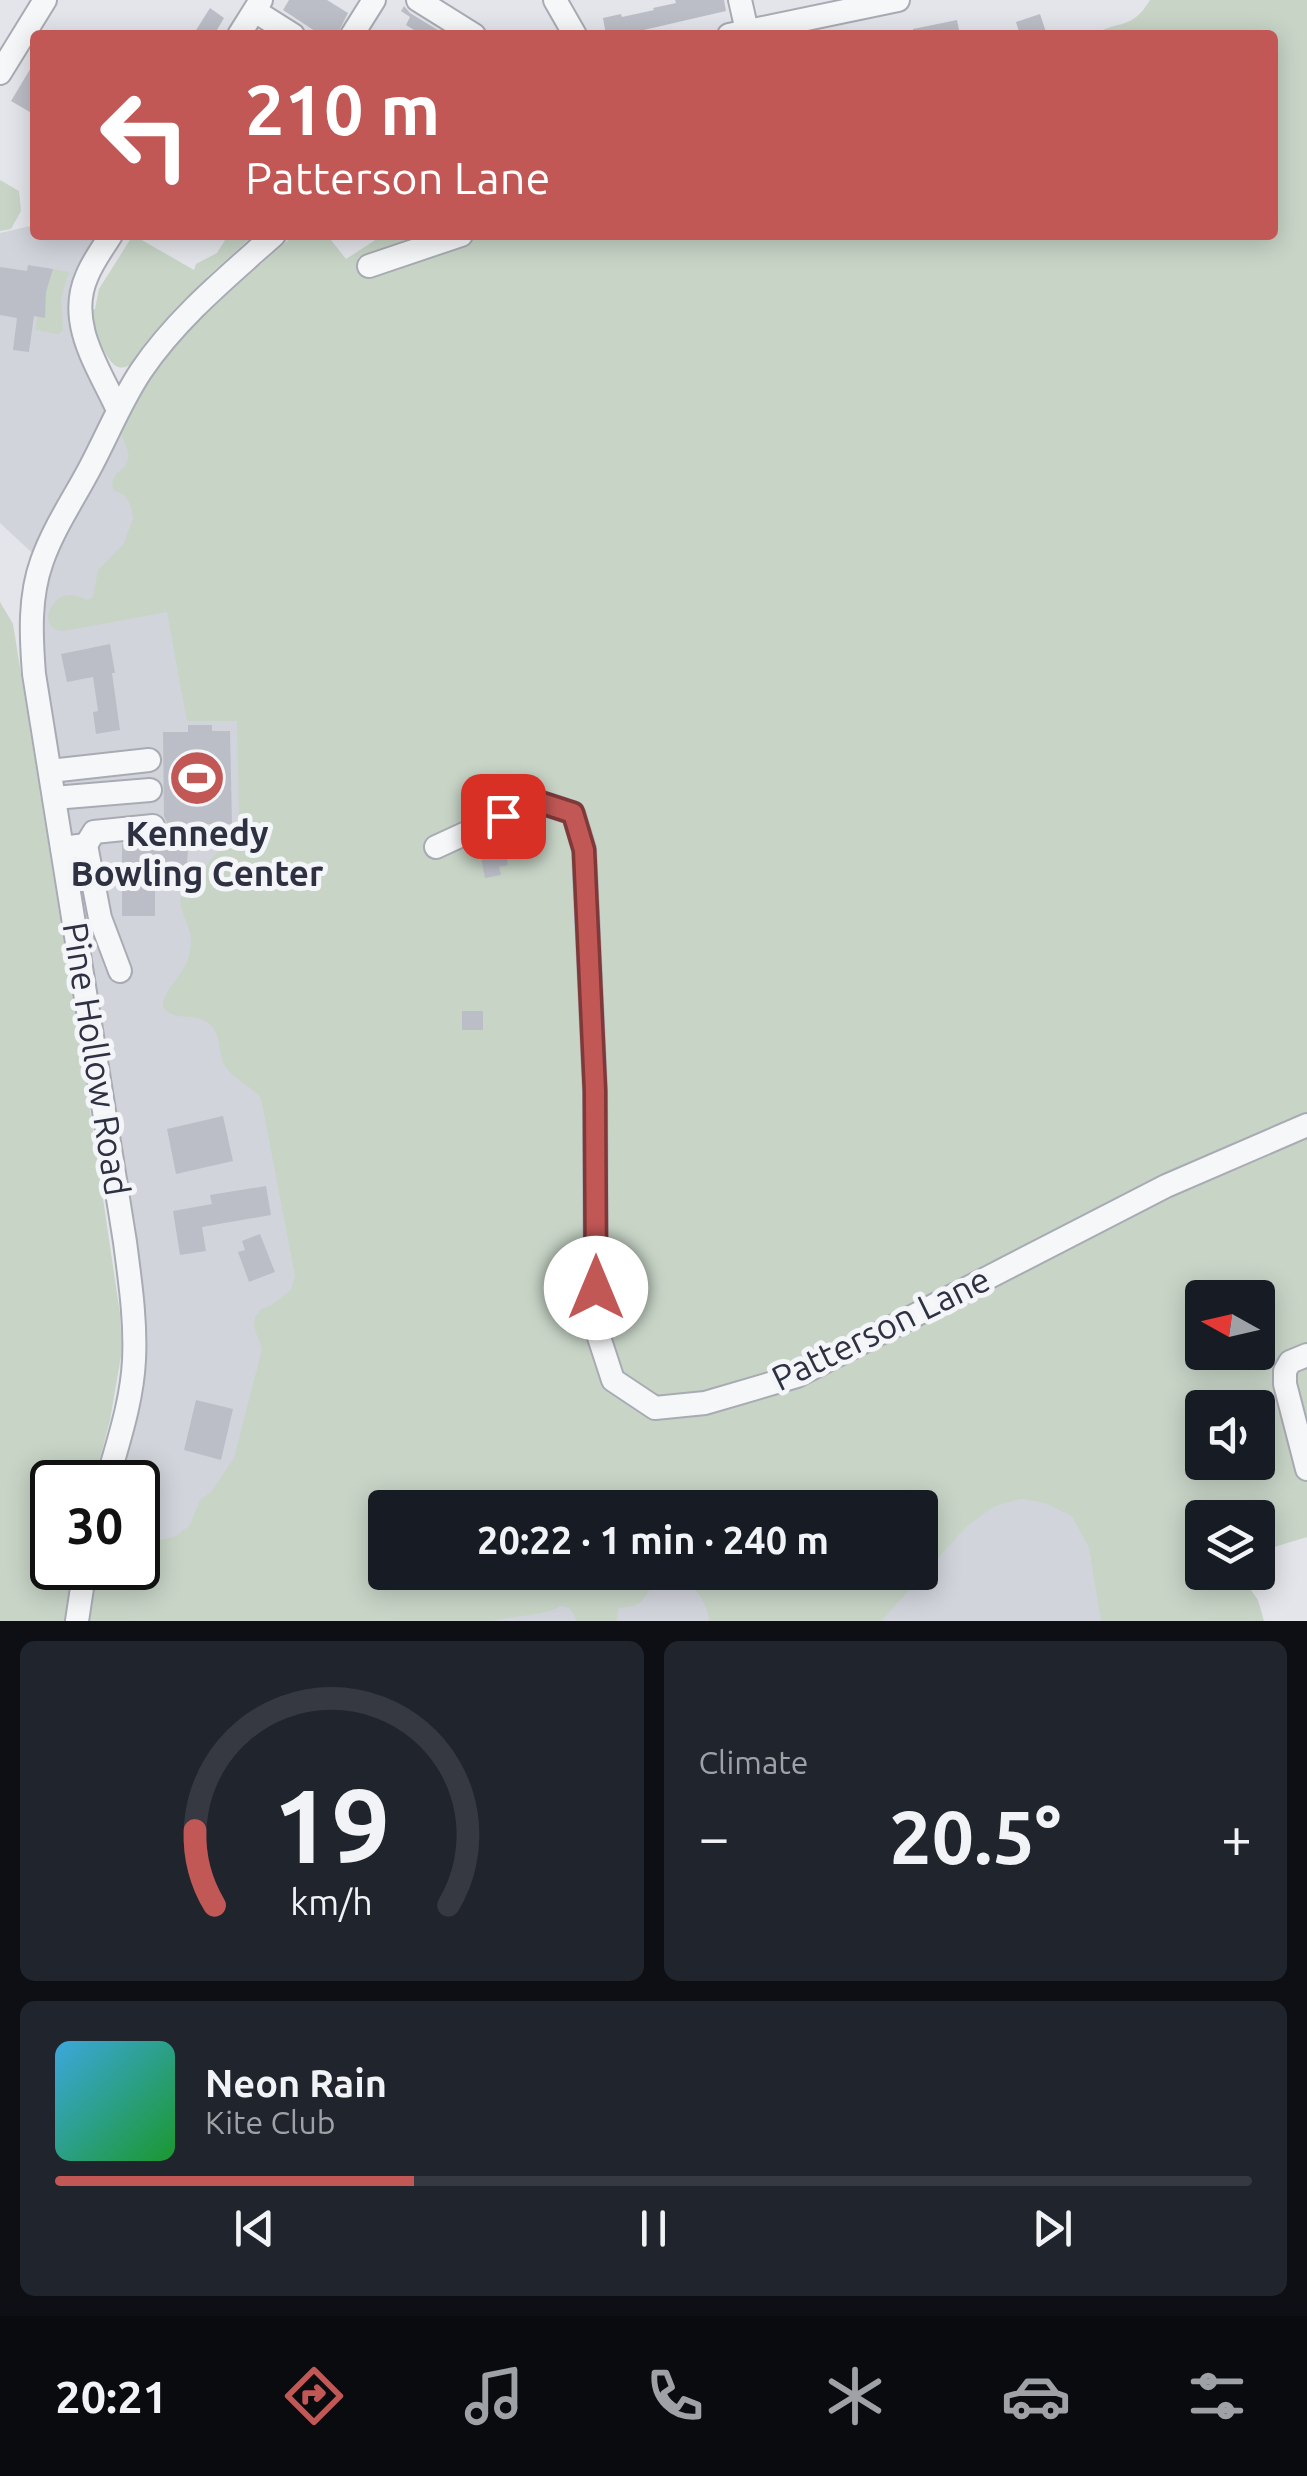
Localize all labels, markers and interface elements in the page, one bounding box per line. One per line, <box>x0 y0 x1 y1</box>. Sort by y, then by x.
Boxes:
icon: left <box>80 70 210 200</box>
text: 210 m <box>245 70 440 148</box>
text: Patterson Lane <box>245 152 550 203</box>
sports icon: Kennedy Bowling Center <box>167 748 227 808</box>
pin <box>461 774 546 859</box>
icon: arrive <box>476 789 531 844</box>
place label: Kennedy Bowling Center <box>71 813 324 893</box>
street label: Pine Hollow Road <box>56 919 138 1198</box>
position arrow <box>544 1236 648 1340</box>
street label: Patterson Lane <box>765 1258 996 1398</box>
north arrow <box>1185 1280 1275 1370</box>
map controls <box>1185 1280 1275 1590</box>
button: sound <box>1185 1390 1275 1480</box>
speed limit sign: 30 <box>30 1460 160 1590</box>
button: layers <box>1185 1500 1275 1590</box>
text: 20:22 · 1 min · 240 m <box>477 1519 829 1561</box>
text: Climate <box>699 1744 809 1780</box>
text: 19 <box>273 1766 390 1883</box>
text: 20.5° <box>889 1794 1061 1878</box>
text: − <box>699 1806 730 1867</box>
text: + <box>1221 1806 1252 1867</box>
text: km/h <box>290 1882 373 1922</box>
text: Neon Rain <box>205 2062 387 2104</box>
text: Kite Club <box>205 2104 335 2140</box>
icon: previous <box>227 2201 282 2256</box>
icon: pause <box>626 2201 681 2256</box>
icon: next <box>1025 2201 1080 2256</box>
icon: directions <box>279 2361 349 2431</box>
icon: music <box>459 2361 529 2431</box>
icon: phone <box>640 2361 710 2431</box>
icon: climate <box>820 2361 890 2431</box>
icon: car <box>1001 2361 1071 2431</box>
icon: filters <box>1182 2361 1252 2431</box>
text: 20:21 <box>55 2371 168 2422</box>

